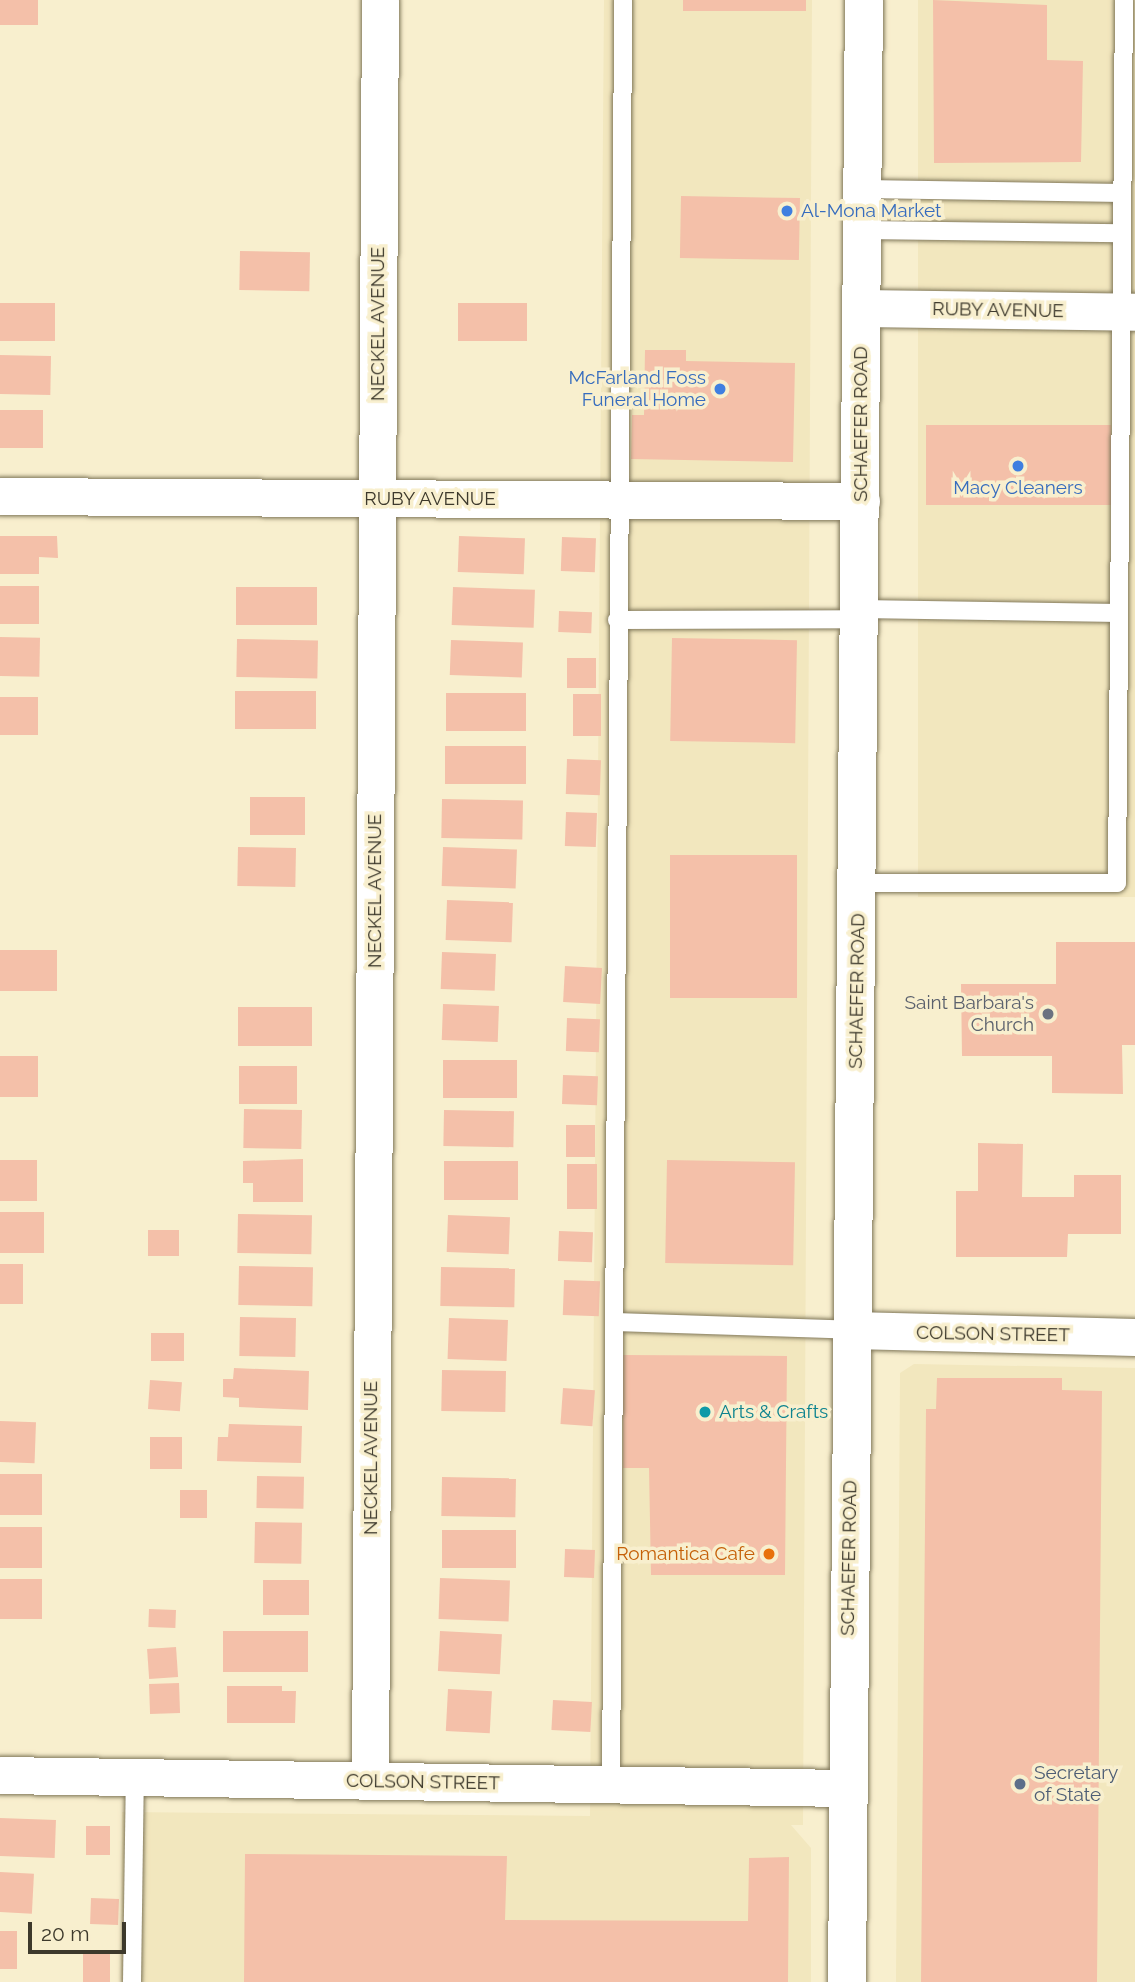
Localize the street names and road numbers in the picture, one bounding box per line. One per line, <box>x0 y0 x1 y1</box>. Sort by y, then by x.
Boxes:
street label: NECKEL AVENUE <box>367 246 389 402</box>
street label: RUBY AVENUE <box>931 297 1065 323</box>
street label: SCHAEFER ROAD <box>850 346 872 502</box>
street label: RUBY AVENUE <box>364 488 496 510</box>
street label: NECKEL AVENUE <box>364 813 386 969</box>
street label: SCHAEFER ROAD <box>844 913 870 1069</box>
street label: COLSON STREET <box>916 1321 1070 1347</box>
street label: NECKEL AVENUE <box>360 1380 382 1536</box>
street label: SCHAEFER ROAD <box>836 1480 862 1636</box>
street label: COLSON STREET <box>346 1769 500 1795</box>

